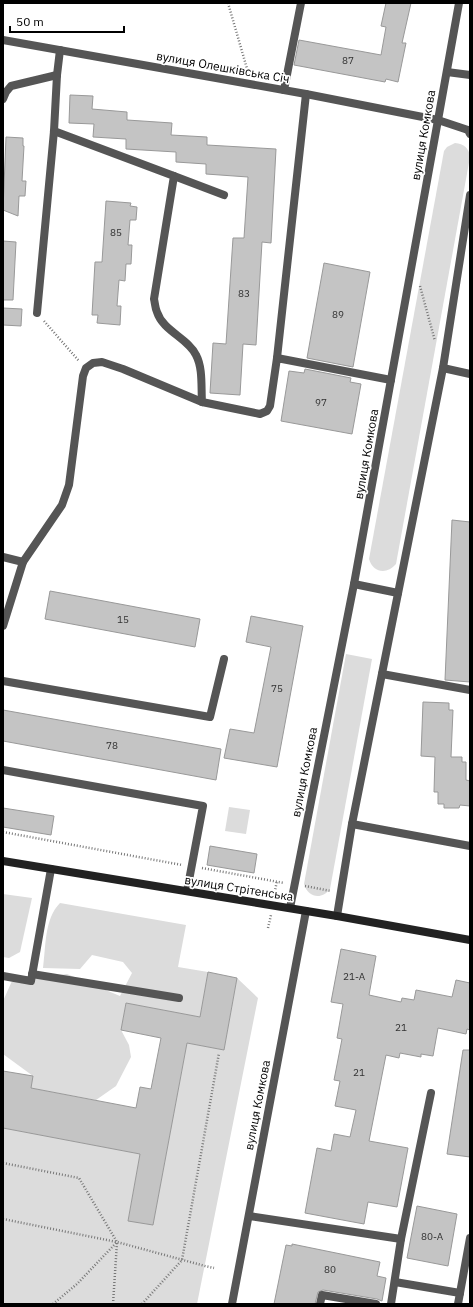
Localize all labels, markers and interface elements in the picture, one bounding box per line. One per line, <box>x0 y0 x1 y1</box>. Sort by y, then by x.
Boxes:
scale bar <box>10 8 124 34</box>
text: 50 m <box>16 14 44 29</box>
street label: вулиця Олешківська Січ <box>155 48 291 86</box>
house number: 87 <box>342 54 354 67</box>
street label: вулиця Комкова <box>408 88 438 181</box>
house number: 85 <box>110 226 122 239</box>
house number: 83 <box>238 287 250 300</box>
house number: 89 <box>332 308 344 321</box>
house number: 97 <box>315 396 327 409</box>
street label: вулиця Комкова <box>351 407 381 500</box>
house number: 15 <box>117 613 129 626</box>
house number: 75 <box>271 682 283 695</box>
street label: вулиця Комкова <box>288 725 320 818</box>
house number: 78 <box>106 739 118 752</box>
street label: вулиця Стрітенська <box>183 872 295 904</box>
house number: 21-А <box>343 970 366 983</box>
house number: 21 <box>395 1021 407 1034</box>
street label: вулиця Комкова <box>241 1058 273 1151</box>
house number: 21 <box>353 1066 365 1079</box>
house number: 80-А <box>421 1230 444 1243</box>
house number: 80 <box>324 1263 336 1276</box>

